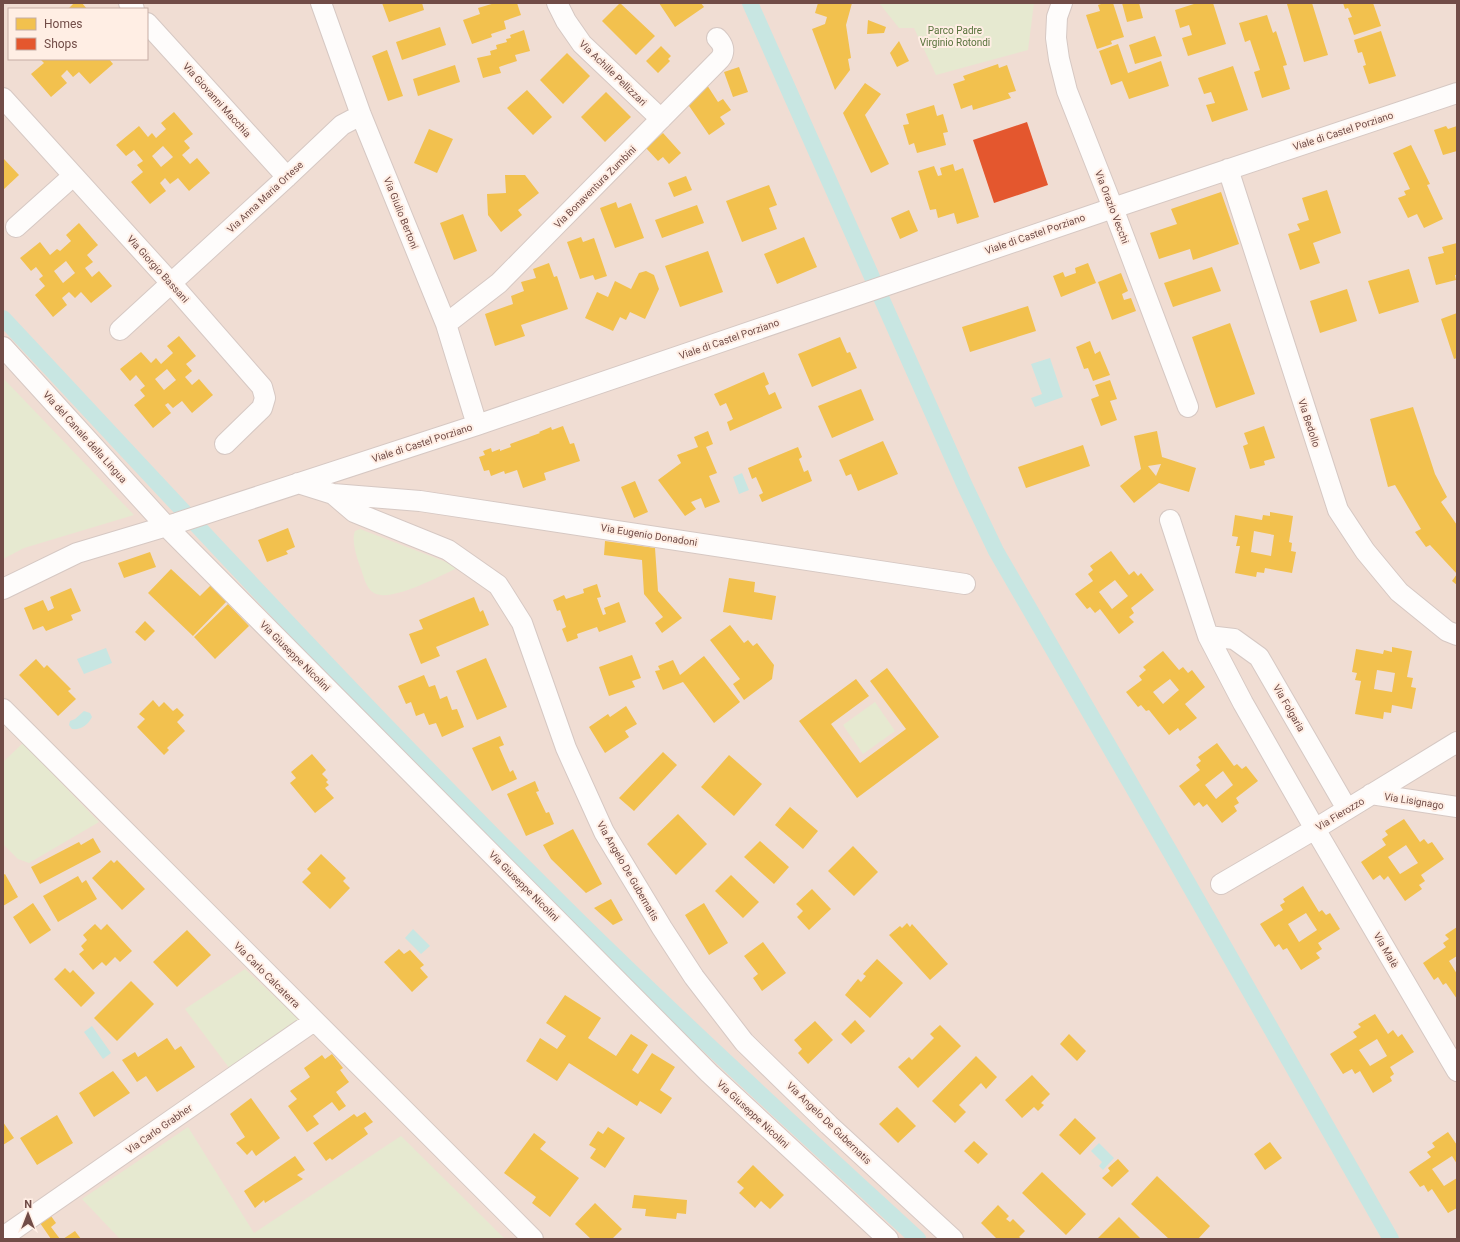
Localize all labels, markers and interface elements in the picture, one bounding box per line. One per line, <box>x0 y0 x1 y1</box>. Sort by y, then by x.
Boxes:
legend <box>8 8 148 60</box>
text: Homes <box>44 17 82 31</box>
park label: Parco Padre Virginio Rotondi <box>920 25 990 48</box>
text: Shops <box>44 37 78 51</box>
street label: Via Achille Pellizzari <box>577 38 649 108</box>
street label: Via Giovanni Macchia <box>181 61 253 139</box>
street label: Viale di Castel Porziano <box>1291 109 1395 152</box>
street label: Via Bonaventura Zumbini <box>552 144 638 230</box>
street label: Via Anna Maria Ortese <box>225 159 305 235</box>
street label: Via Orazio Vecchi <box>1093 169 1131 245</box>
street label: Via Giulio Bertoni <box>382 175 420 251</box>
street label: Viale di Castel Porziano <box>984 212 1087 256</box>
street label: Via Giorgio Bassani <box>125 233 191 305</box>
street label: Viale di Castel Porziano <box>678 317 781 361</box>
street label: Via del Canale della Lingua <box>41 389 129 485</box>
street label: Via Bedollo <box>1296 397 1322 449</box>
street label: Viale di Castel Porziano <box>370 421 474 464</box>
street label: Via Eugenio Donadoni <box>600 522 698 548</box>
street label: Via Giuseppe Nicolini <box>258 619 332 693</box>
street label: Via Folgaria <box>1271 682 1307 734</box>
street label: Via Lisignago <box>1383 791 1445 811</box>
street label: Via Fierozzo <box>1314 795 1366 833</box>
street label: Via Angelo De Gubernatis <box>595 819 661 923</box>
street label: Via Giuseppe Nicolini <box>487 849 561 923</box>
street label: Via Malè <box>1372 931 1400 969</box>
street label: Via Carlo Calcaterra <box>232 940 302 1010</box>
street label: Via Giuseppe Nicolini <box>715 1078 791 1150</box>
street label: Via Angelo De Gubernatis <box>784 1080 874 1166</box>
street label: Via Carlo Grabher <box>124 1102 195 1156</box>
north arrow <box>8 1194 48 1234</box>
text: N <box>24 1198 32 1211</box>

